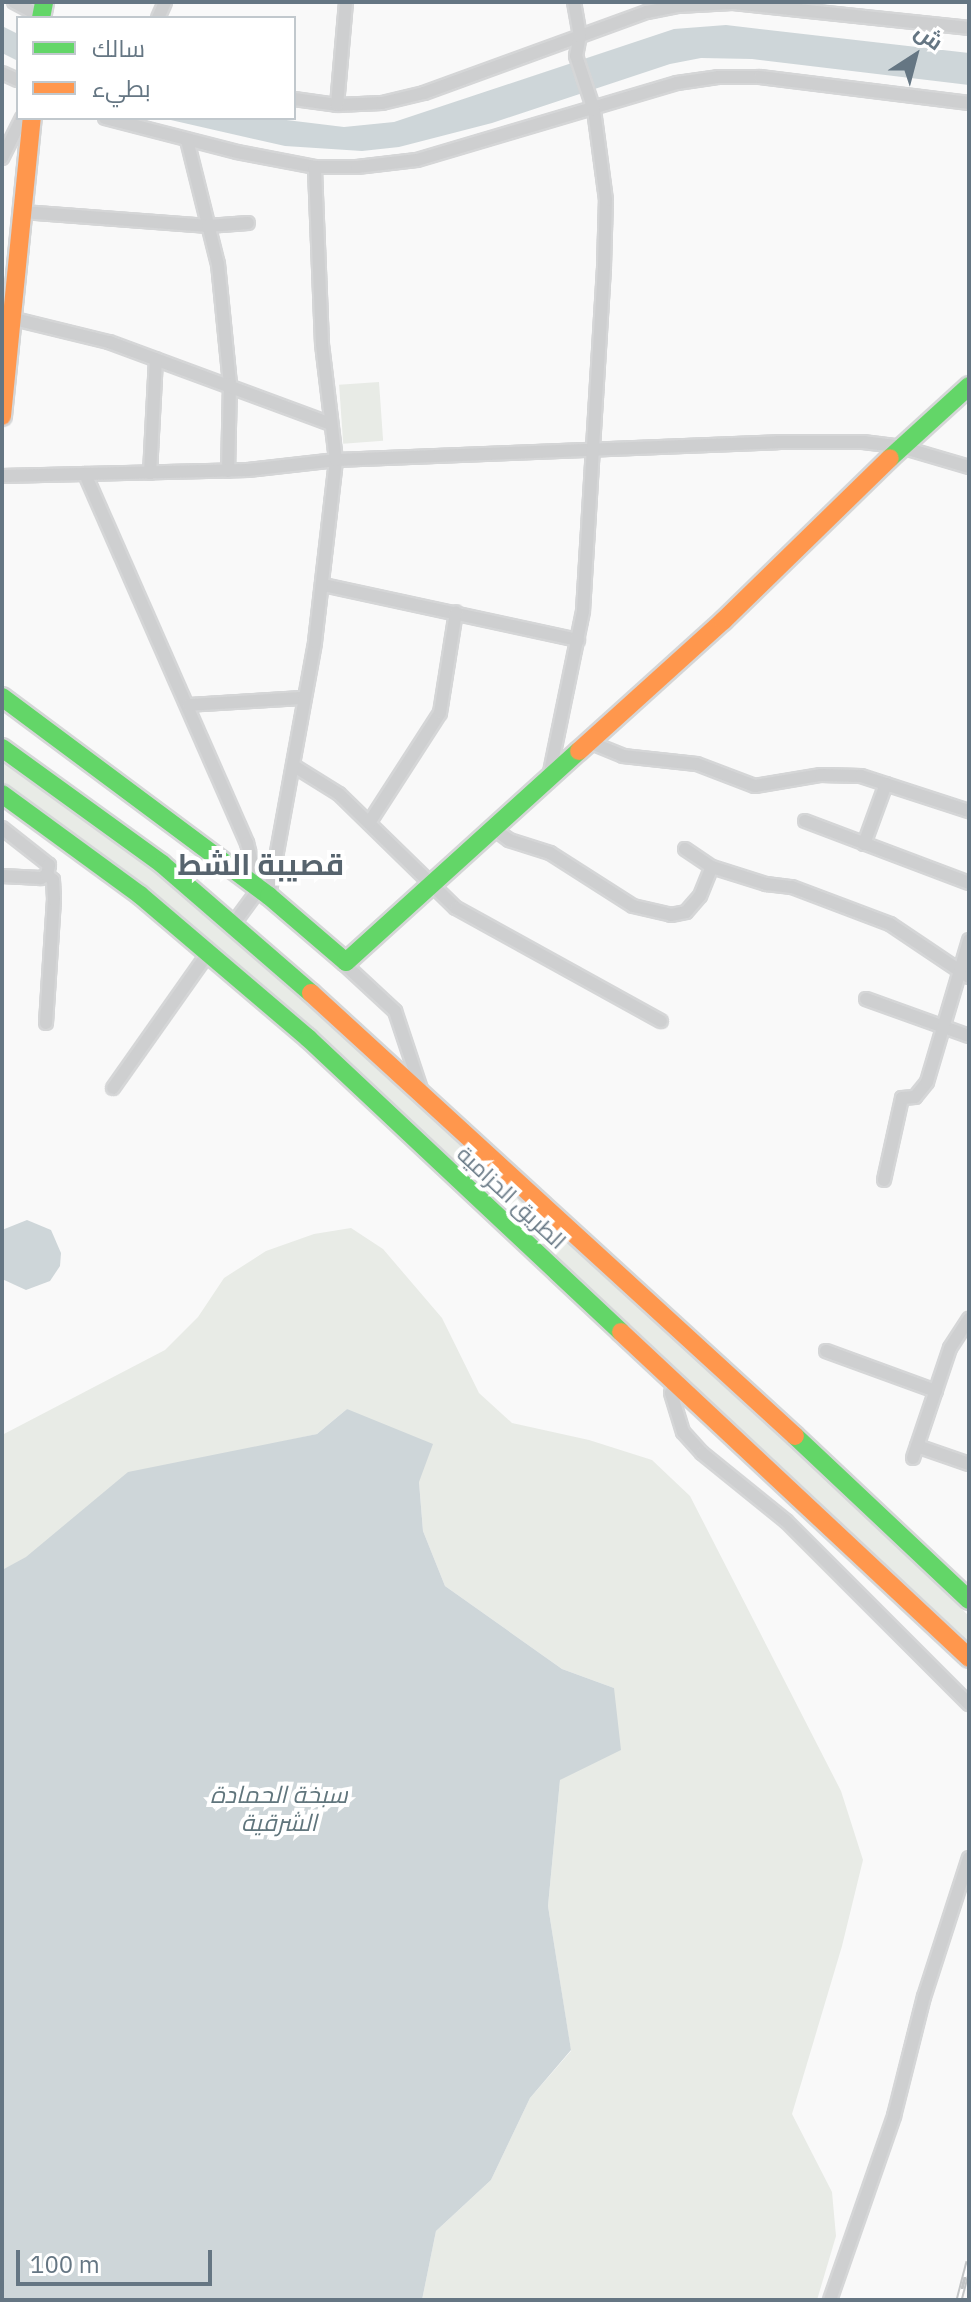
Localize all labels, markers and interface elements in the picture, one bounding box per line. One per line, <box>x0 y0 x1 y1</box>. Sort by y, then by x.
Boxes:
legend <box>16 16 296 120</box>
north arrow <box>875 16 955 96</box>
text: ش <box>909 16 949 56</box>
text: سالك <box>92 32 145 64</box>
text: بطيء <box>92 72 151 104</box>
district label: قصيبة الشط <box>178 846 344 882</box>
street label: الطريق الحزامية <box>452 1140 572 1254</box>
water label: سبخة الحمادة الشرقية <box>210 1781 348 1837</box>
scale bar <box>20 2234 216 2284</box>
text: 100 m <box>30 2248 100 2280</box>

